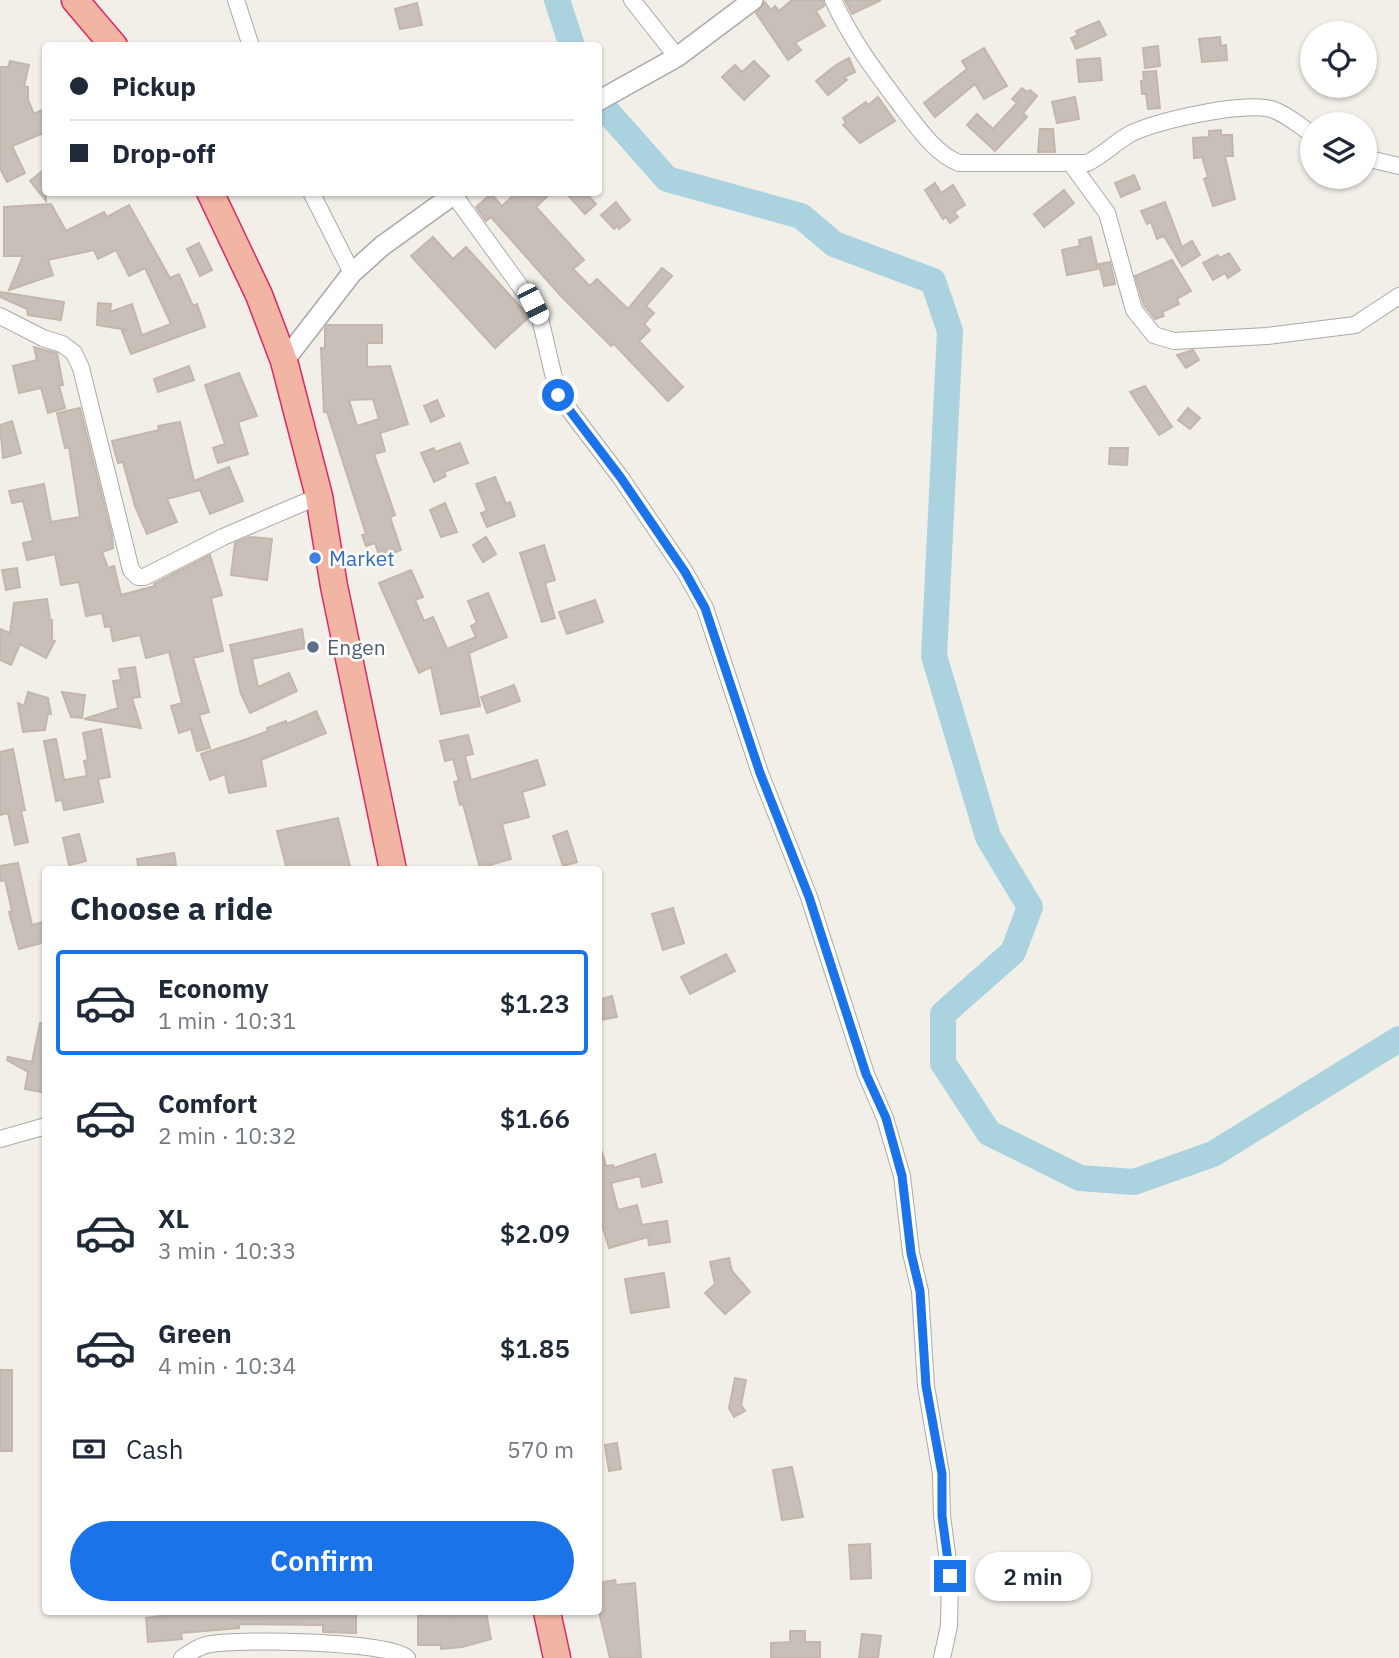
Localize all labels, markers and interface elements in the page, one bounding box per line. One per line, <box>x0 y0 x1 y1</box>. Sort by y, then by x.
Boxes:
map controls <box>1300 21 1377 189</box>
button: locate <box>1300 21 1377 98</box>
text: Pickup <box>112 69 196 103</box>
button: layers <box>1300 112 1377 189</box>
text: Drop-off <box>112 136 215 170</box>
car <box>515 281 552 327</box>
route start <box>542 379 574 411</box>
place label: Market <box>329 544 395 572</box>
marker: Market <box>307 550 323 566</box>
place label: Engen <box>327 633 386 661</box>
marker: Engen <box>305 639 321 655</box>
text: Choose a ride <box>70 887 273 929</box>
icon: car <box>74 971 137 1034</box>
text: Economy <box>158 971 269 1005</box>
text: $1.23 <box>500 986 570 1020</box>
text: 1 min · 10:31 <box>158 1005 296 1035</box>
icon: car <box>74 1086 137 1149</box>
text: Comfort <box>158 1086 257 1120</box>
text: $1.66 <box>500 1101 570 1135</box>
text: 2 min · 10:32 <box>158 1120 296 1150</box>
icon: car <box>74 1201 137 1264</box>
text: XL <box>158 1201 189 1235</box>
text: $2.09 <box>500 1216 570 1250</box>
text: 3 min · 10:33 <box>158 1235 296 1265</box>
icon: car <box>74 1316 137 1379</box>
text: Green <box>158 1316 232 1350</box>
text: $1.85 <box>500 1331 570 1365</box>
text: 4 min · 10:34 <box>158 1350 296 1380</box>
icon: cash <box>70 1430 108 1468</box>
text: Cash <box>126 1432 183 1466</box>
text: 570 m <box>507 1434 574 1464</box>
button: Confirm <box>70 1521 574 1601</box>
callout: 2 min <box>974 1552 1090 1600</box>
route end <box>934 1560 966 1592</box>
text: 2 min <box>1003 1561 1063 1591</box>

